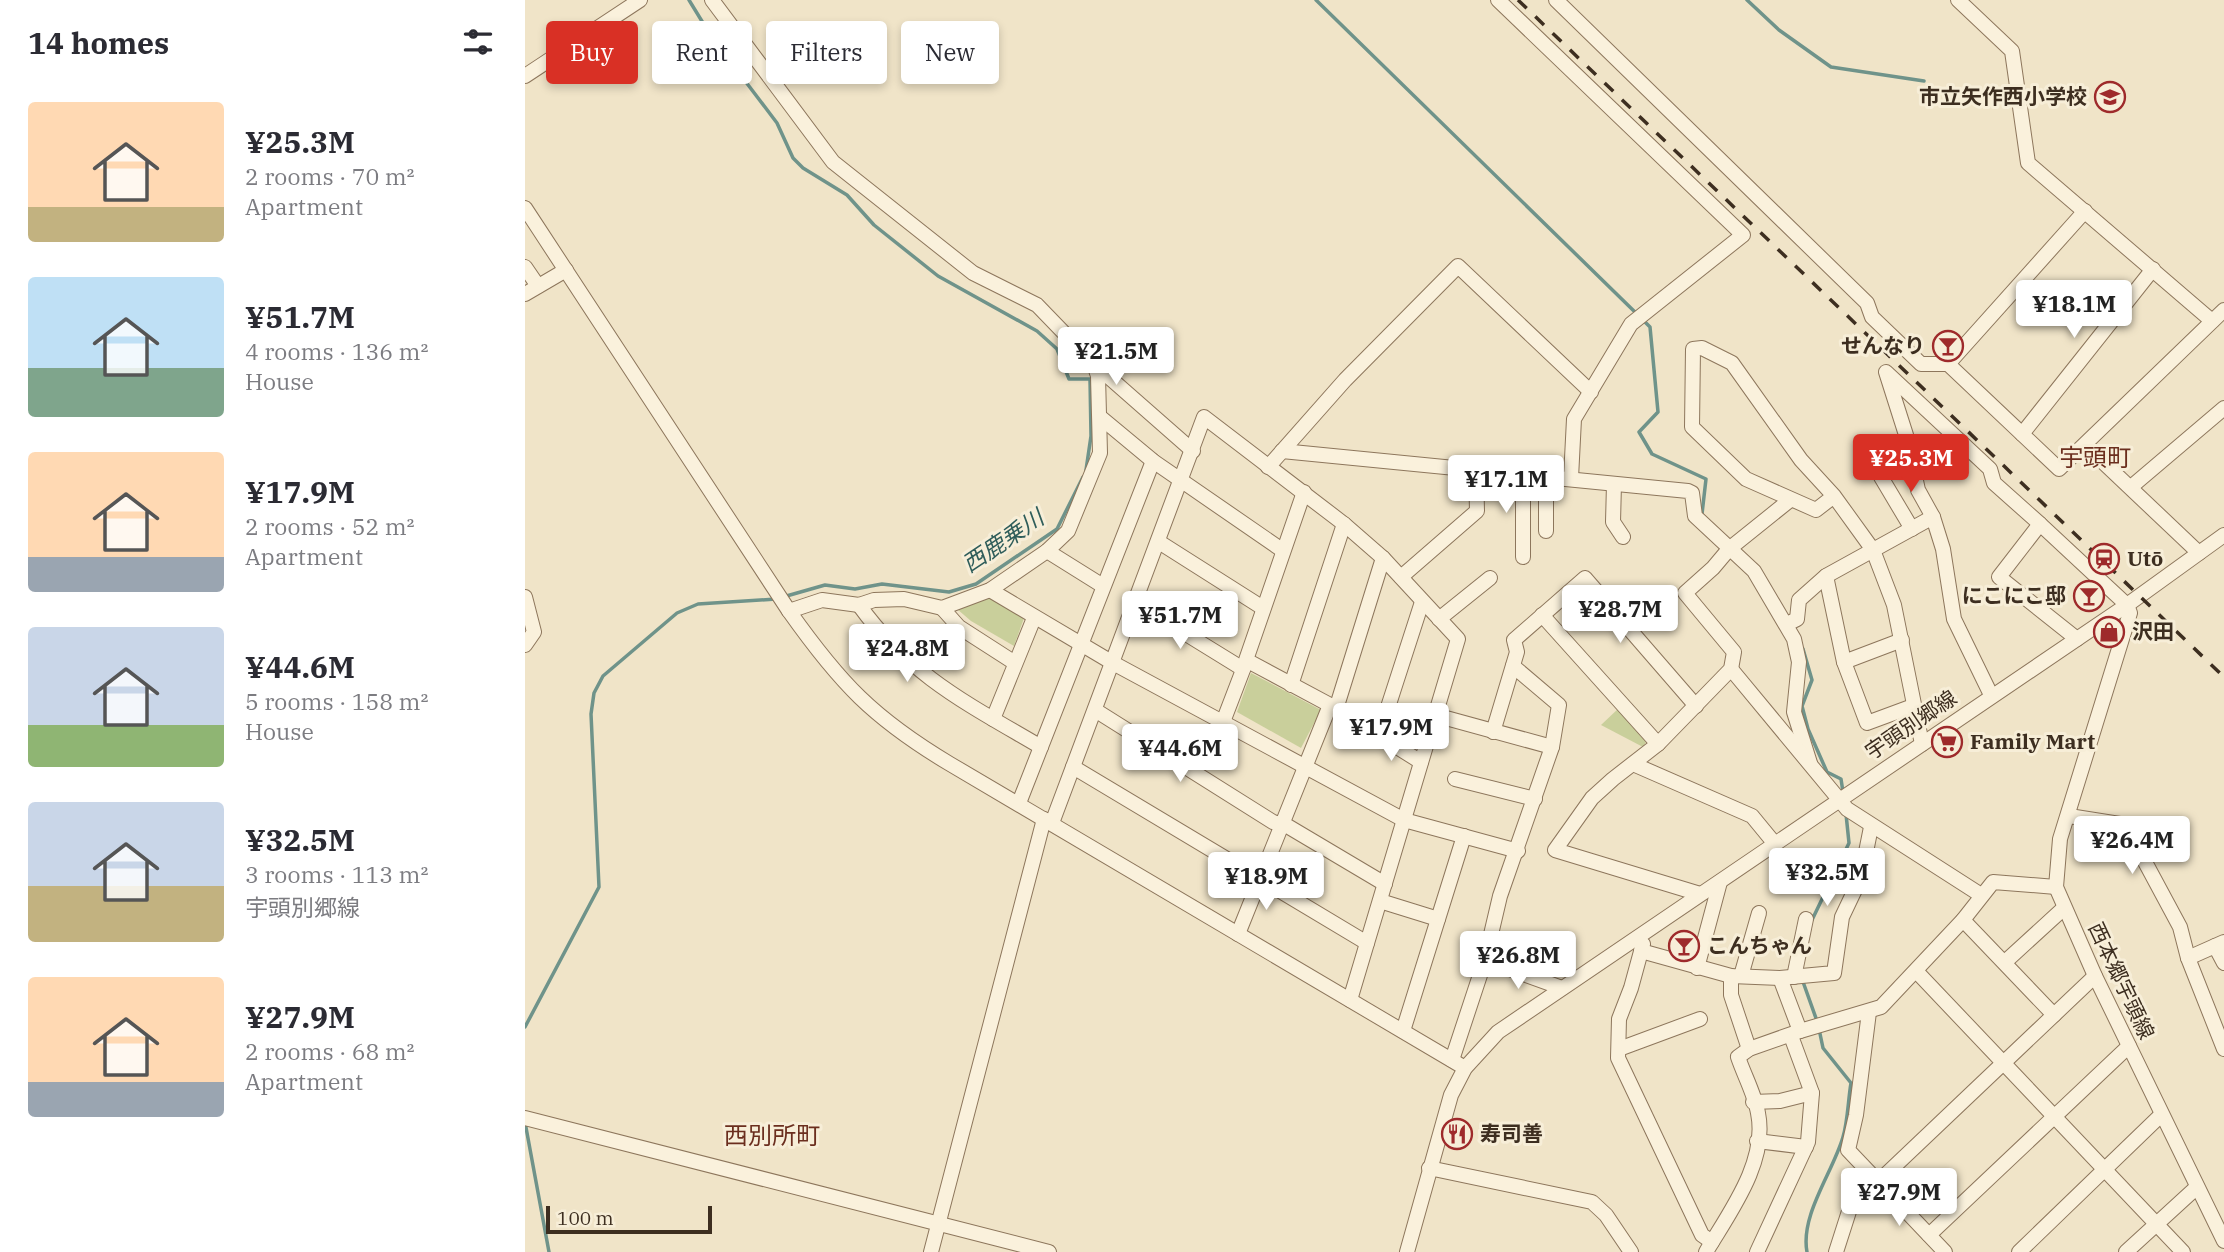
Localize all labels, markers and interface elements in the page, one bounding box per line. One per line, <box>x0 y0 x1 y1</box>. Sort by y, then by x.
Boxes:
chip: Buy <box>546 21 638 84</box>
chip: Rent <box>652 21 752 84</box>
chip: Filters <box>766 21 887 84</box>
chip: New <box>901 21 999 84</box>
text: 14 homes <box>28 23 169 62</box>
icon: filters <box>459 23 497 61</box>
school or university icon: 市立矢作西小学校 <box>2093 80 2127 114</box>
place label: 市立矢作西小学校 <box>1919 82 2087 110</box>
text: ¥25.3M <box>245 122 355 161</box>
icon: home <box>84 130 168 214</box>
text: 2 rooms · 70 m² <box>245 161 415 191</box>
text: Apartment <box>245 191 363 221</box>
pin: ¥18.1M <box>2017 280 2131 340</box>
text: ¥18.1M <box>2032 288 2116 318</box>
text: ¥51.7M <box>245 297 355 336</box>
icon: home <box>84 305 168 389</box>
pin: ¥21.5M <box>1059 328 1173 387</box>
bar icon: せんなり <box>1931 329 1965 363</box>
place label: せんなり <box>1841 331 1925 359</box>
text: ¥21.5M <box>1074 335 1158 365</box>
text: 4 rooms · 136 m² <box>245 336 428 366</box>
text: House <box>245 366 314 396</box>
pin: ¥25.3M <box>1854 434 1968 494</box>
district label: 宇頭町 <box>2059 441 2131 473</box>
text: ¥25.3M <box>1869 442 1953 472</box>
pin: ¥17.1M <box>1449 456 1563 515</box>
text: ¥17.1M <box>1464 463 1548 493</box>
text: ¥17.9M <box>245 472 355 511</box>
icon: home <box>84 480 168 564</box>
water label: 西鹿乗川 <box>956 500 1051 578</box>
text: 2 rooms · 52 m² <box>245 511 415 541</box>
text: Apartment <box>245 541 363 571</box>
station icon: Utō <box>2087 542 2121 576</box>
place label: Utō <box>2127 544 2163 572</box>
bar icon: にこにこ邸 <box>2072 579 2106 613</box>
place label: にこにこ邸 <box>1962 581 2066 609</box>
pin: ¥28.7M <box>1563 586 1677 645</box>
pin: ¥51.7M <box>1123 592 1237 651</box>
text: ¥28.7M <box>1578 593 1662 623</box>
text: ¥51.7M <box>1138 599 1222 629</box>
shop icon: 沢田 <box>2092 615 2126 649</box>
place label: 沢田 <box>2132 617 2174 645</box>
pin: ¥24.8M <box>850 624 964 684</box>
text: ¥24.8M <box>865 632 949 662</box>
text: ¥44.6M <box>245 647 355 686</box>
icon: home <box>84 655 168 739</box>
street label: 宇頭別郷線 <box>1859 683 1962 765</box>
text: 5 rooms · 158 m² <box>245 686 428 716</box>
pin: ¥17.9M <box>1334 704 1448 763</box>
text: ¥17.9M <box>1349 711 1433 741</box>
text: House <box>245 716 314 746</box>
pin: ¥44.6M <box>1123 724 1237 784</box>
supermarket icon: Family Mart <box>1930 725 1964 759</box>
place label: Family Mart <box>1970 727 2095 755</box>
text: ¥44.6M <box>1138 732 1222 762</box>
pin: ¥26.4M <box>2075 816 2189 876</box>
text: ¥32.5M <box>245 820 355 859</box>
text: ¥26.4M <box>2090 824 2174 854</box>
icon: home <box>84 830 168 914</box>
pin: ¥32.5M <box>1770 848 1884 908</box>
pin: ¥18.9M <box>1209 852 1323 912</box>
text: ¥32.5M <box>1785 856 1869 886</box>
text: 3 rooms · 113 m² <box>245 859 428 889</box>
text: ¥18.9M <box>1224 860 1308 890</box>
text: 宇頭別郷線 <box>245 892 360 922</box>
street label: 西本郷宇頭線 <box>2083 918 2161 1044</box>
bar icon: こんちゃん <box>1667 929 1701 963</box>
place label: こんちゃん <box>1707 931 1812 959</box>
pin: ¥26.8M <box>1461 932 1575 991</box>
text: ¥26.8M <box>1476 939 1560 969</box>
text: ¥27.9M <box>245 997 355 1036</box>
icon: home <box>84 1005 168 1089</box>
text: 2 rooms · 68 m² <box>245 1036 415 1066</box>
text: Apartment <box>245 1066 363 1096</box>
restaurant icon: 寿司善 <box>1440 1117 1474 1151</box>
district label: 西別所町 <box>724 1119 820 1151</box>
place label: 寿司善 <box>1480 1119 1543 1147</box>
pin: ¥27.9M <box>1842 1168 1956 1228</box>
text: ¥27.9M <box>1857 1176 1941 1206</box>
scale bar <box>546 1203 712 1235</box>
text: 100 m <box>557 1206 614 1230</box>

